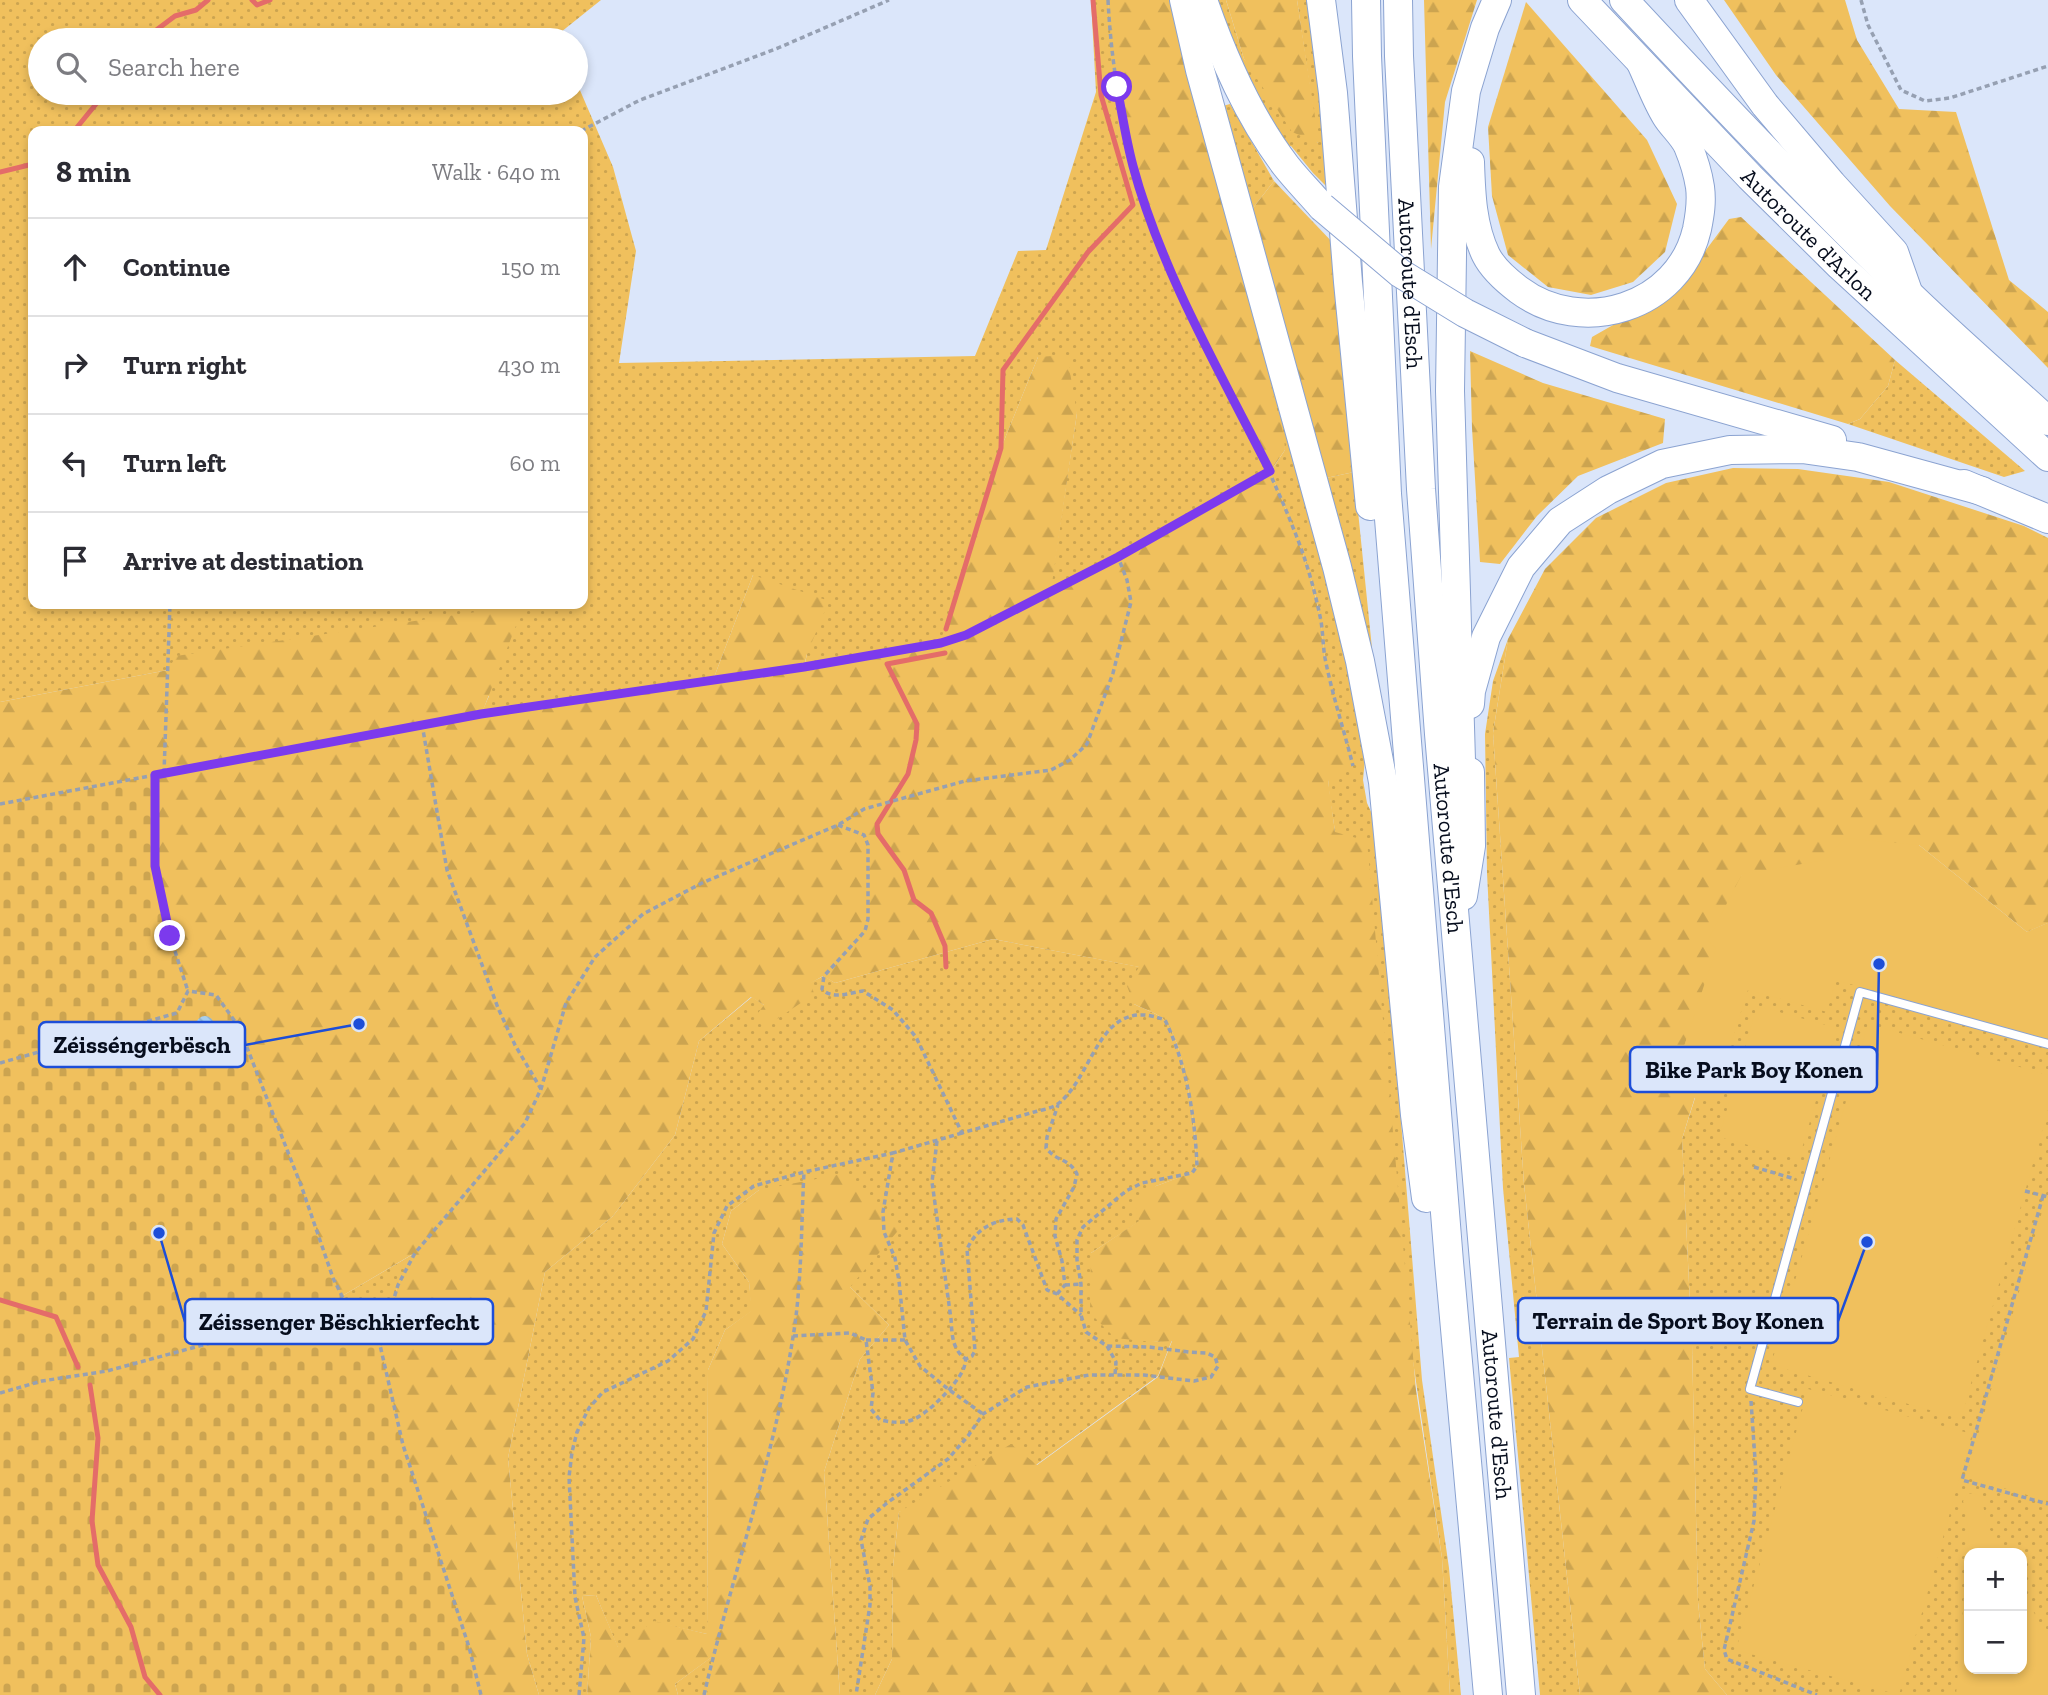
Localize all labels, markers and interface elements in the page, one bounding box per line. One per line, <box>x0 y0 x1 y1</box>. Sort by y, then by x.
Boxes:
search box <box>28 28 588 105</box>
icon: search <box>52 48 90 86</box>
text: Search here <box>108 51 240 83</box>
route start <box>1101 71 1132 102</box>
text: 8 min <box>56 154 131 190</box>
text: Walk · 640 m <box>432 158 560 186</box>
street label: Autoroute d'Arlon <box>1735 162 1882 306</box>
street label: Autoroute d'Esch <box>1392 198 1429 370</box>
icon: ahead <box>56 248 94 286</box>
text: Continue <box>123 251 230 283</box>
text: 150 m <box>501 253 560 281</box>
icon: right <box>56 346 94 384</box>
text: Turn right <box>123 349 246 381</box>
text: 430 m <box>498 351 560 379</box>
icon: left <box>56 444 94 482</box>
text: Turn left <box>123 447 226 479</box>
text: 60 m <box>509 449 560 477</box>
icon: arrive <box>56 542 94 580</box>
text: Arrive at destination <box>123 545 363 577</box>
street label: Autoroute d'Esch <box>1428 762 1470 935</box>
route end <box>154 920 185 951</box>
callout: Zéisséngerbësch <box>39 1022 245 1067</box>
text: Zéisséngerbësch <box>53 1030 231 1059</box>
callout: Bike Park Boy Konen <box>1630 1047 1877 1092</box>
text: Bike Park Boy Konen <box>1645 1055 1863 1084</box>
callout: Terrain de Sport Boy Konen <box>1518 1298 1838 1343</box>
callout: Zéissenger Bëschkierfecht <box>185 1299 493 1344</box>
text: Terrain de Sport Boy Konen <box>1532 1306 1824 1335</box>
text: Zéissenger Bëschkierfecht <box>199 1307 480 1336</box>
street label: Autoroute d'Esch <box>1476 1328 1518 1501</box>
map controls <box>1964 1548 2027 1674</box>
button: + <box>1964 1548 2027 1611</box>
button: − <box>1964 1611 2027 1674</box>

